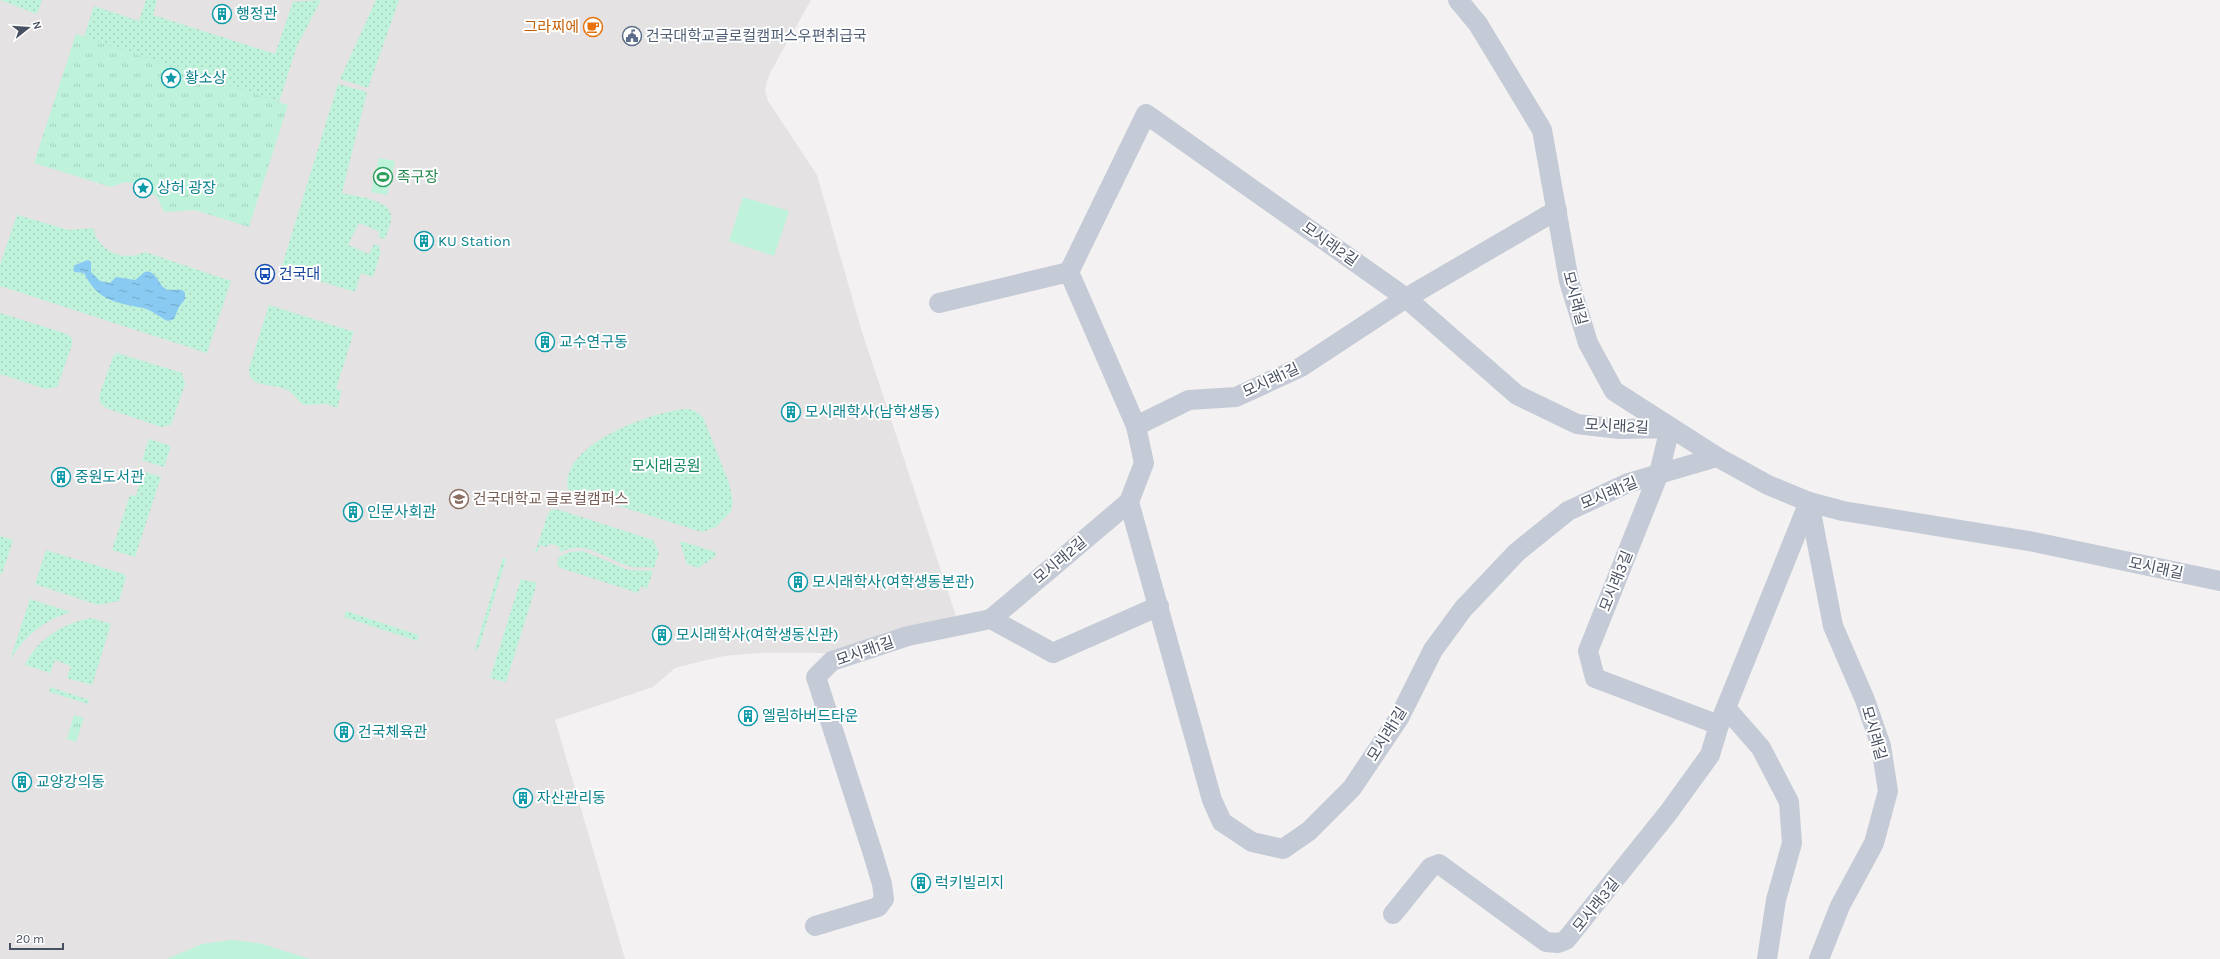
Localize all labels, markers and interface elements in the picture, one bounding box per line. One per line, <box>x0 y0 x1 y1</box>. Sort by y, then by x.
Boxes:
building icon: 행정관 <box>211 3 233 25</box>
place label: 행정관 <box>236 5 278 23</box>
north arrow <box>8 8 48 48</box>
cafe icon: 그라찌에 <box>582 16 604 38</box>
place label: 그라찌에 <box>524 18 579 36</box>
text: N <box>30 20 44 31</box>
public building icon: 건국대학교글로컬캠퍼스우편취급국 <box>621 25 643 47</box>
place label: 건국대학교글로컬캠퍼스우편취급국 <box>646 27 867 45</box>
place icon: 황소상 <box>160 67 182 89</box>
place label: 황소상 <box>185 69 227 87</box>
sports icon: 족구장 <box>372 166 394 188</box>
place label: 족구장 <box>397 168 439 186</box>
place icon: 상허 광장 <box>132 177 154 199</box>
place label: 상허 광장 <box>157 179 216 197</box>
street label: 모시래2길 <box>1299 218 1361 270</box>
building icon: KU Station <box>413 230 435 252</box>
place label: KU Station <box>438 232 511 250</box>
bus stop icon: 건국대 <box>254 263 276 285</box>
place label: 건국대 <box>279 265 320 283</box>
street label: 모시래길 <box>1559 269 1591 327</box>
building icon: 교수연구동 <box>534 331 556 353</box>
place label: 교수연구동 <box>559 333 628 351</box>
street label: 모시래1길 <box>1240 359 1302 401</box>
building icon: 모시래학사(남학생동) <box>780 401 802 423</box>
place label: 모시래학사(남학생동) <box>805 403 940 421</box>
street label: 모시래2길 <box>1585 415 1649 437</box>
park label: 모시래공원 <box>631 457 701 475</box>
building icon: 중원도서관 <box>50 466 72 488</box>
place label: 중원도서관 <box>75 468 144 486</box>
street label: 모시래1길 <box>1578 473 1640 513</box>
school or university icon: 건국대학교 글로컬캠퍼스 <box>448 488 470 510</box>
place label: 건국대학교 글로컬캠퍼스 <box>473 490 629 508</box>
building icon: 인문사회관 <box>342 501 364 523</box>
place label: 인문사회관 <box>367 503 436 521</box>
street label: 모시래2길 <box>1030 533 1090 587</box>
street label: 모시래3길 <box>1596 548 1636 614</box>
street label: 모시래길 <box>2127 553 2185 583</box>
building icon: 모시래학사(여학생동본관) <box>787 571 809 593</box>
place label: 모시래학사(여학생동본관) <box>812 573 974 591</box>
building icon: 모시래학사(여학생동신관) <box>651 624 673 646</box>
place label: 모시래학사(여학생동신관) <box>676 626 838 644</box>
street label: 모시래1길 <box>834 633 896 669</box>
street label: 모시래1길 <box>1363 704 1411 764</box>
street label: 모시래길 <box>1858 704 1890 762</box>
building icon: 엘림하버드타운 <box>737 705 759 727</box>
place label: 엘림하버드타운 <box>762 707 859 725</box>
building icon: 건국체육관 <box>333 721 355 743</box>
place label: 건국체육관 <box>358 723 427 741</box>
building icon: 교양강의동 <box>11 771 33 793</box>
place label: 교양강의동 <box>36 773 105 791</box>
building icon: 자산관리동 <box>512 787 534 809</box>
place label: 자산관리동 <box>537 789 606 807</box>
building icon: 럭키빌리지 <box>910 872 932 894</box>
place label: 럭키빌리지 <box>935 874 1004 892</box>
street label: 모시래3길 <box>1569 874 1623 936</box>
scale bar <box>10 925 63 951</box>
text: 20 m <box>16 932 44 946</box>

